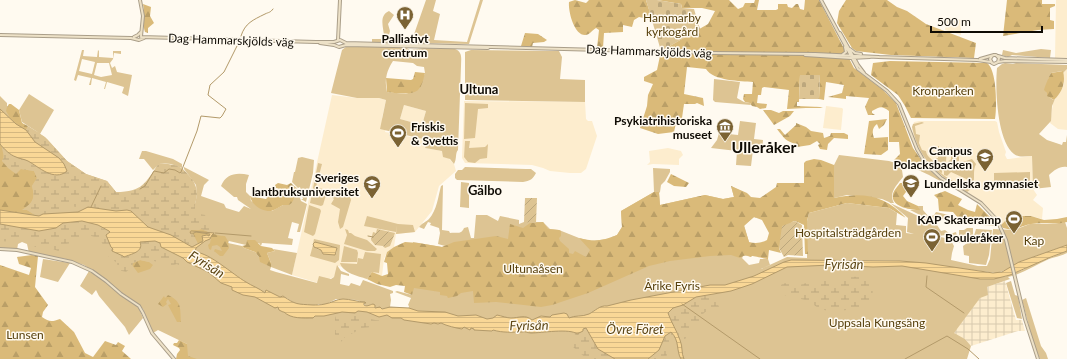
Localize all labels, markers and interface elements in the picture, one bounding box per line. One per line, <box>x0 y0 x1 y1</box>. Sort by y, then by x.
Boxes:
hospital icon: Palliativt centrum <box>395 5 415 30</box>
scale bar <box>931 8 1042 34</box>
park label: Hammarby kyrkogård <box>643 10 702 39</box>
text: 500 m <box>937 14 971 29</box>
street label: Dag Hammarskjölds väg <box>168 30 294 50</box>
place label: Palliativt centrum <box>382 31 429 60</box>
street label: Dag Hammarskjölds väg <box>586 41 712 61</box>
district label: Ultuna <box>460 81 498 97</box>
park label: Kronparken <box>912 83 974 98</box>
place label: Psykiatrihistoriska museet <box>614 113 713 142</box>
museum icon: Psykiatrihistoriska museet <box>715 117 735 142</box>
place label: Friskis & Svettis <box>411 119 458 148</box>
sports icon: Friskis & Svettis <box>388 123 408 148</box>
district label: Ulleråker <box>732 137 796 156</box>
place label: Campus Polacksbacken <box>893 143 972 172</box>
school or university icon: Campus Polacksbacken <box>975 147 995 172</box>
place label: Sveriges lantbruksuniversitet <box>252 170 360 199</box>
school or university icon: Lundellska gymnasiet <box>901 173 921 198</box>
school or university icon: Sveriges lantbruksuniversitet <box>362 174 382 199</box>
place label: Lundellska gymnasiet <box>924 176 1039 191</box>
district label: Gälbo <box>468 182 503 198</box>
sports icon: KAP Skateramp <box>1004 209 1024 234</box>
place label: KAP Skateramp <box>917 212 1001 227</box>
park label: Hospitalsträdgården <box>795 225 901 240</box>
sports icon: Bouleråker <box>922 227 942 252</box>
place label: Bouleråker <box>945 230 1004 245</box>
park label: Kap <box>1024 233 1045 248</box>
water label: Fyrisån <box>186 247 228 281</box>
water label: Fyrisån <box>824 256 864 272</box>
park label: Ultunaåsen <box>503 261 563 276</box>
park label: Årike Fyris <box>644 278 700 293</box>
park label: Uppsala Kungsäng <box>829 315 925 330</box>
water label: Fyrisån <box>509 317 549 333</box>
water label: Övre Föret <box>606 321 664 337</box>
park label: Lunsen <box>6 327 44 342</box>

